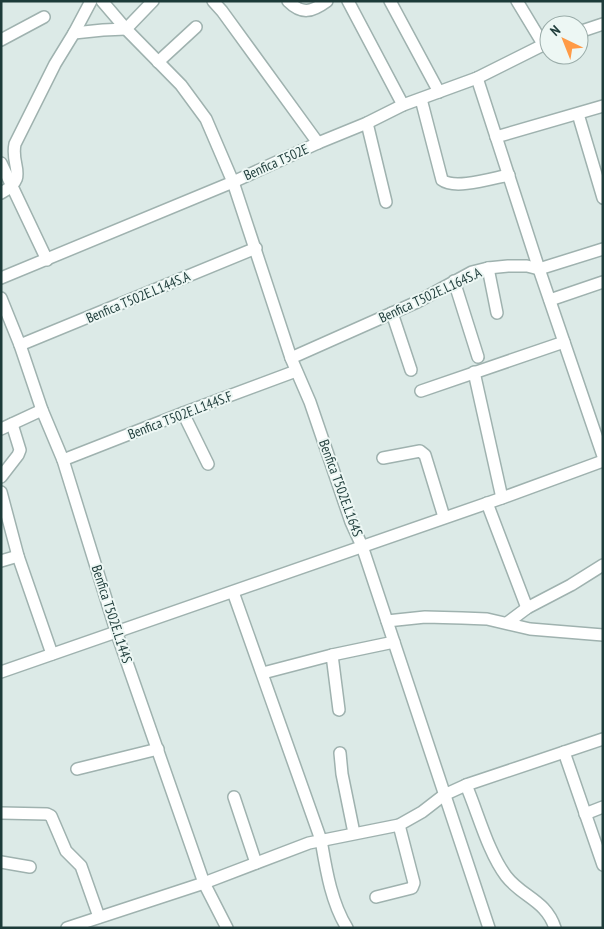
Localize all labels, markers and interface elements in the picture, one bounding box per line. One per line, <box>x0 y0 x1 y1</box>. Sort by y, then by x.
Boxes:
north arrow <box>539 15 589 65</box>
text: N <box>546 21 564 40</box>
street label: Benfica T502E <box>241 140 311 184</box>
street label: Benfica T502E.L164S.A <box>376 263 485 327</box>
street label: Benfica T502E.L144S.A <box>83 267 193 327</box>
street label: Benfica T502E.L144S.F <box>125 387 235 443</box>
street label: Benfica T502E.L164S <box>315 437 367 539</box>
street label: Benfica T502E.L144S <box>88 563 136 665</box>

